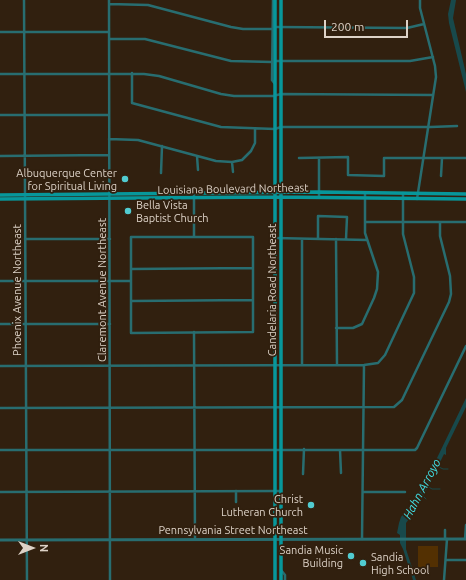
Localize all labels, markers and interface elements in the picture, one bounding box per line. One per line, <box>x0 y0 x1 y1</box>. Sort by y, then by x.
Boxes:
scale bar <box>326 12 410 38</box>
text: 200 m <box>331 20 364 33</box>
place label: Albuquerque Center for Spiritual Living <box>16 166 117 192</box>
marker: Albuquerque Center for Spiritual Living <box>120 174 130 184</box>
street label: Louisiana Boulevard Northeast <box>157 181 309 197</box>
place label: Bella Vista Baptist Church <box>136 198 209 224</box>
marker: Bella Vista Baptist Church <box>123 206 133 216</box>
street label: Claremont Avenue Northeast <box>95 218 109 362</box>
street label: Phoenix Avenue Northeast <box>10 224 24 356</box>
street label: Candelaria Road Northeast <box>265 224 279 356</box>
water label: Hahn Arroyo <box>400 456 444 522</box>
place label: Christ Lutheran Church <box>221 492 303 518</box>
marker: Christ Lutheran Church <box>306 500 316 510</box>
street label: Pennsylvania Street Northeast <box>158 523 308 537</box>
north arrow <box>12 528 52 568</box>
place label: Sandia Music Building <box>280 543 343 569</box>
text: N <box>38 544 50 552</box>
place label: Sandia High School <box>371 550 429 576</box>
marker: Sandia Music Building <box>346 551 356 561</box>
marker: Sandia High School <box>358 558 368 568</box>

